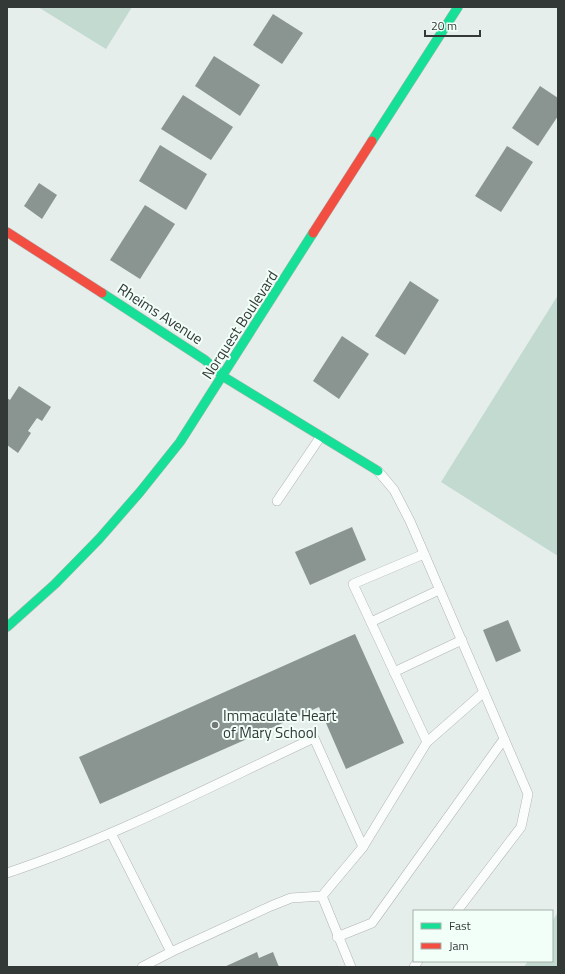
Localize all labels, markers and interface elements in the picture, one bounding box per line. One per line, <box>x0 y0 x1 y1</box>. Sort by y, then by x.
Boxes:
scale bar <box>425 12 480 38</box>
text: 20 m <box>431 16 457 35</box>
street label: Norquest Boulevard <box>196 266 283 384</box>
street label: Rheims Avenue <box>113 277 208 350</box>
place label: Immaculate Heart of Mary School <box>223 704 337 744</box>
marker: Immaculate Heart of Mary School <box>210 720 220 730</box>
legend <box>413 910 553 962</box>
text: Fast <box>449 916 472 935</box>
text: Jam <box>449 936 469 955</box>

